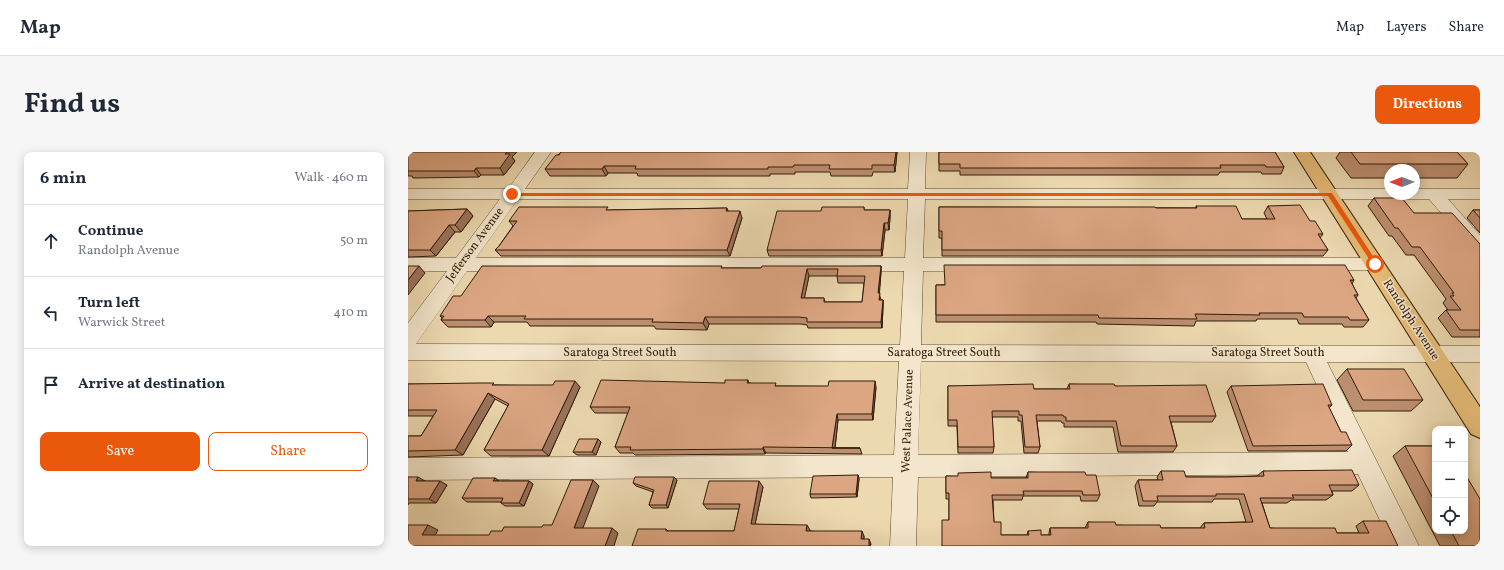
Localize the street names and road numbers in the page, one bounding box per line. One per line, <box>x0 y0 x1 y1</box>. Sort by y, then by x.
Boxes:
street label: Jefferson Avenue <box>442 204 508 286</box>
street label: Randolph Avenue <box>1379 276 1443 364</box>
street label: Saratoga Street South <box>563 345 677 361</box>
street label: Saratoga Street South <box>887 345 1001 361</box>
street label: Saratoga Street South <box>1211 345 1325 361</box>
street label: West Palace Avenue <box>898 369 918 473</box>

